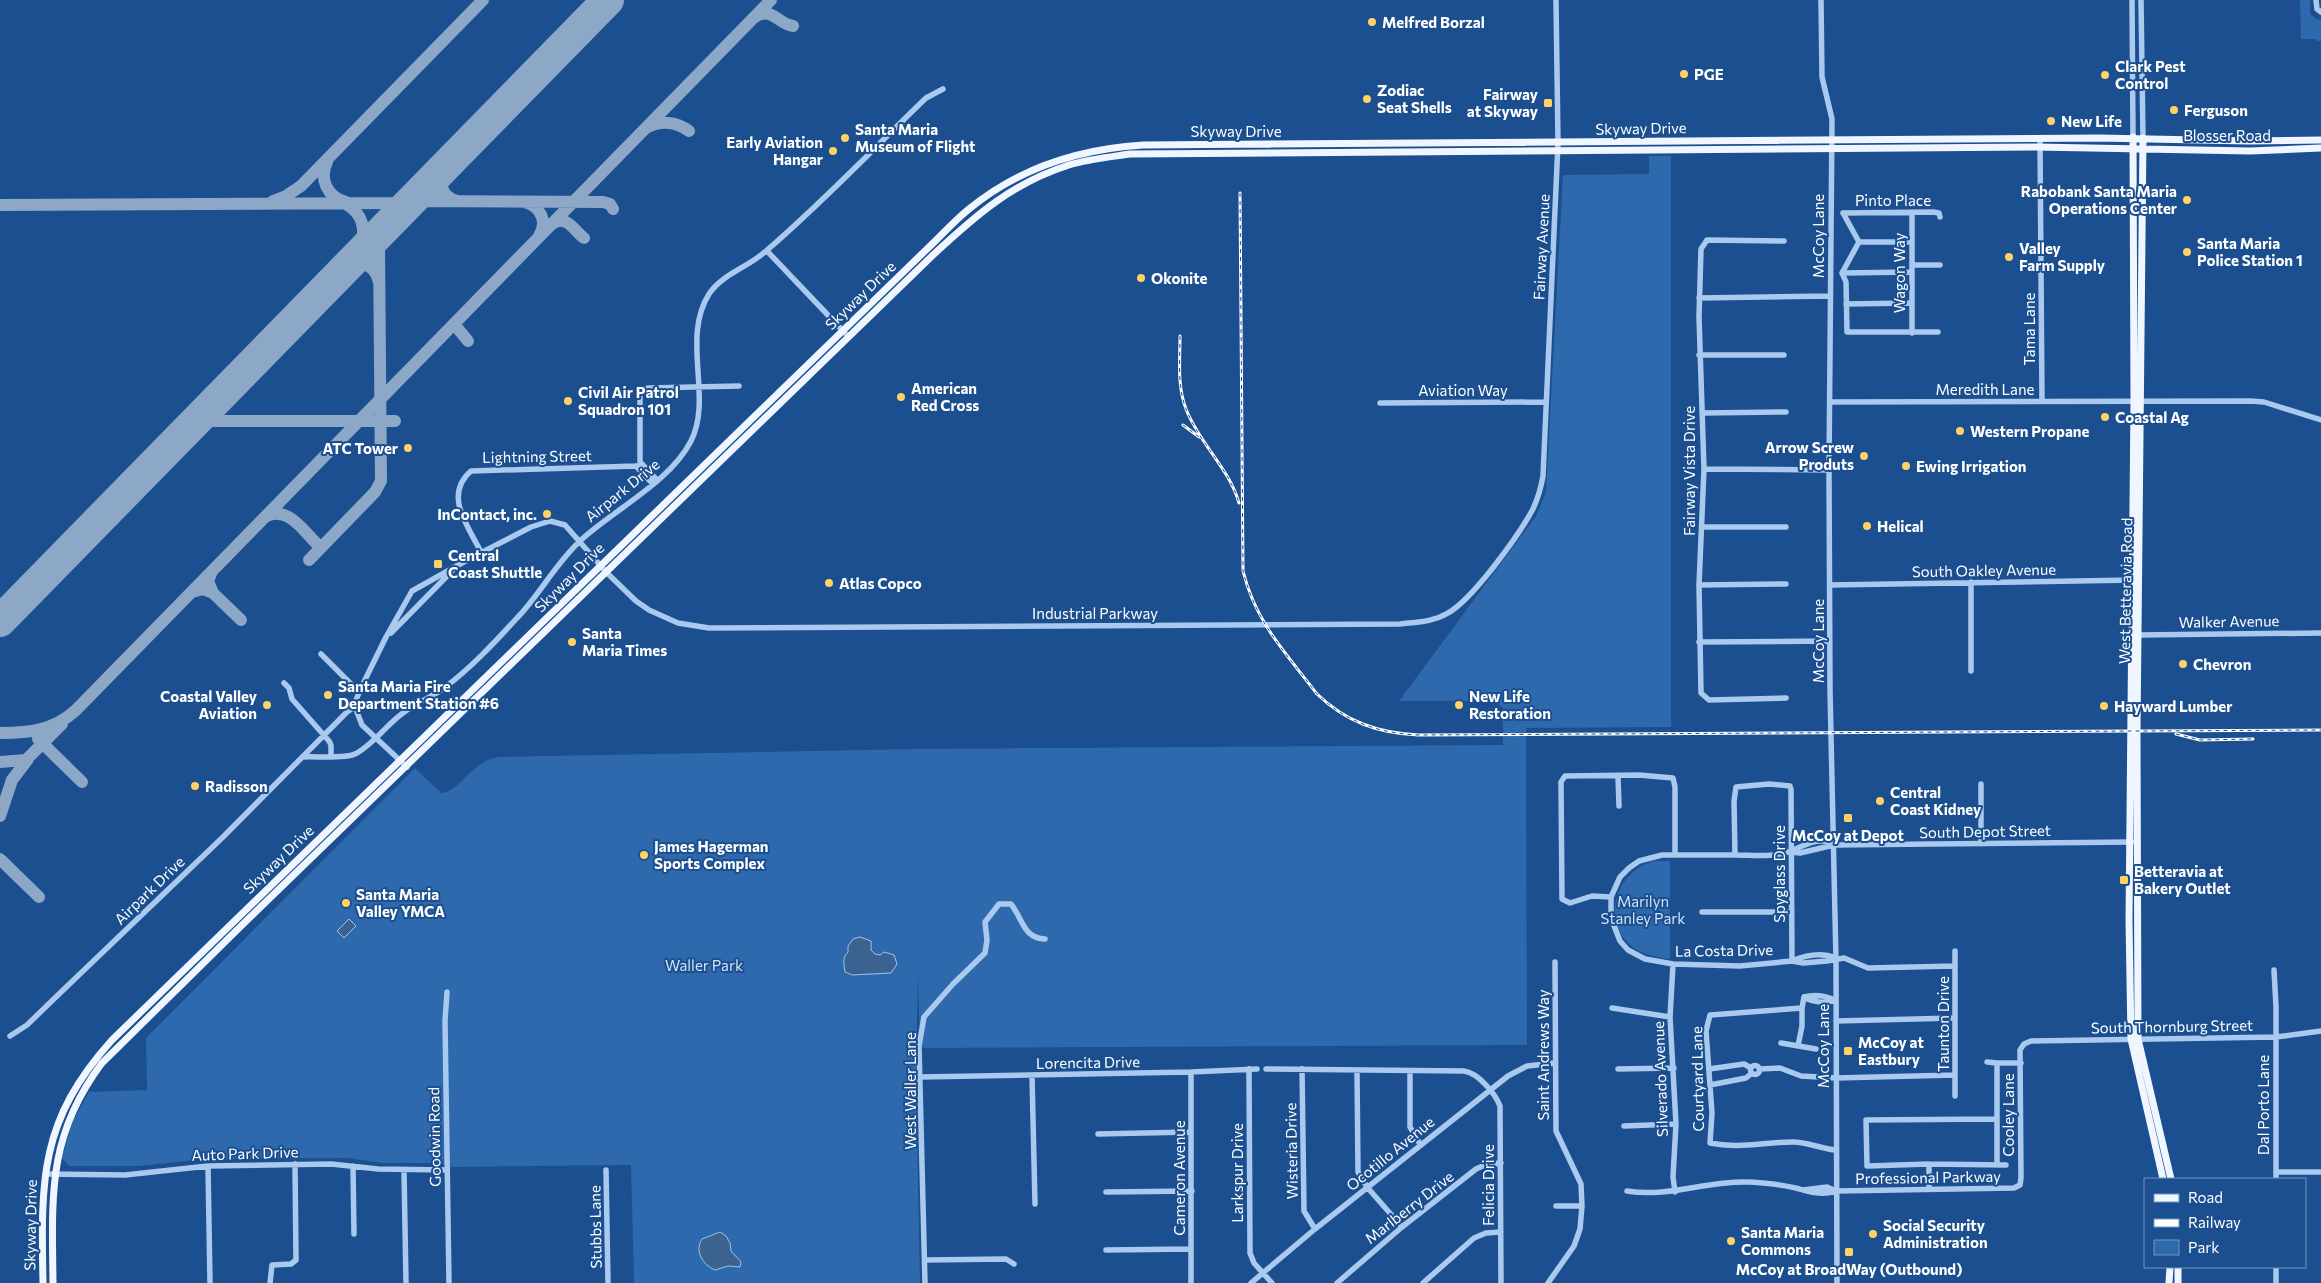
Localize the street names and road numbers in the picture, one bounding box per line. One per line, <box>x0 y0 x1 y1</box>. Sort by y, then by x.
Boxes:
street label: Skyway Drive <box>1595 118 1687 138</box>
street label: Skyway Drive <box>1190 122 1282 140</box>
street label: Blosser Road <box>2183 126 2271 144</box>
street label: Pinto Place <box>1855 191 1931 209</box>
street label: Fairway Avenue <box>1529 193 1553 300</box>
street label: McCoy Lane <box>1809 194 1827 278</box>
street label: Wagon Way <box>1890 232 1908 313</box>
street label: Skyway Drive <box>821 257 899 333</box>
street label: Tama Lane <box>2020 292 2038 365</box>
street label: Meredith Lane <box>1936 380 2035 398</box>
street label: Aviation Way <box>1418 381 1508 399</box>
street label: Fairway Vista Drive <box>1680 406 1698 536</box>
street label: Lightning Street <box>482 446 592 466</box>
street label: Airpark Drive <box>581 455 663 525</box>
street label: West Betteravia Road <box>2115 518 2135 664</box>
street label: Skyway Drive <box>530 538 608 616</box>
street label: South Oakley Avenue <box>1912 560 2056 580</box>
street label: McCoy Lane <box>1809 599 1827 683</box>
street label: Industrial Parkway <box>1032 604 1158 622</box>
street label: Walker Avenue <box>2178 611 2280 631</box>
street label: Skyway Drive <box>239 821 317 897</box>
street label: South Depot Street <box>1919 821 2051 841</box>
street label: Spyglass Drive <box>1770 825 1788 923</box>
street label: Airpark Drive <box>110 852 188 928</box>
street label: La Costa Drive <box>1675 940 1773 960</box>
street label: Taunton Drive <box>1934 976 1952 1072</box>
street label: Saint Andrews Way <box>1534 989 1552 1120</box>
street label: McCoy Lane <box>1814 1004 1832 1088</box>
street label: South Thornburg Street <box>2091 1016 2253 1036</box>
street label: Silverado Avenue <box>1649 1021 1671 1137</box>
street label: Courtyard Lane <box>1687 1026 1707 1132</box>
street label: West Waller Lane <box>901 1032 919 1150</box>
street label: Lorencita Drive <box>1036 1052 1140 1072</box>
street label: Dal Porto Lane <box>2254 1055 2272 1155</box>
street label: Cooley Lane <box>1999 1073 2017 1157</box>
street label: Goodwin Road <box>424 1087 444 1187</box>
street label: Wisteria Drive <box>1281 1102 1301 1200</box>
street label: Ocotillo Avenue <box>1342 1112 1438 1194</box>
street label: Cameron Avenue <box>1170 1120 1188 1236</box>
street label: Larkspur Drive <box>1228 1123 1246 1223</box>
street label: Auto Park Drive <box>191 1142 299 1164</box>
street label: Felicia Drive <box>1479 1144 1497 1226</box>
street label: Marlberry Drive <box>1361 1167 1457 1247</box>
street label: Professional Parkway <box>1855 1167 2001 1187</box>
street label: Skyway Drive <box>20 1179 40 1271</box>
street label: Stubbs Lane <box>585 1185 605 1269</box>

